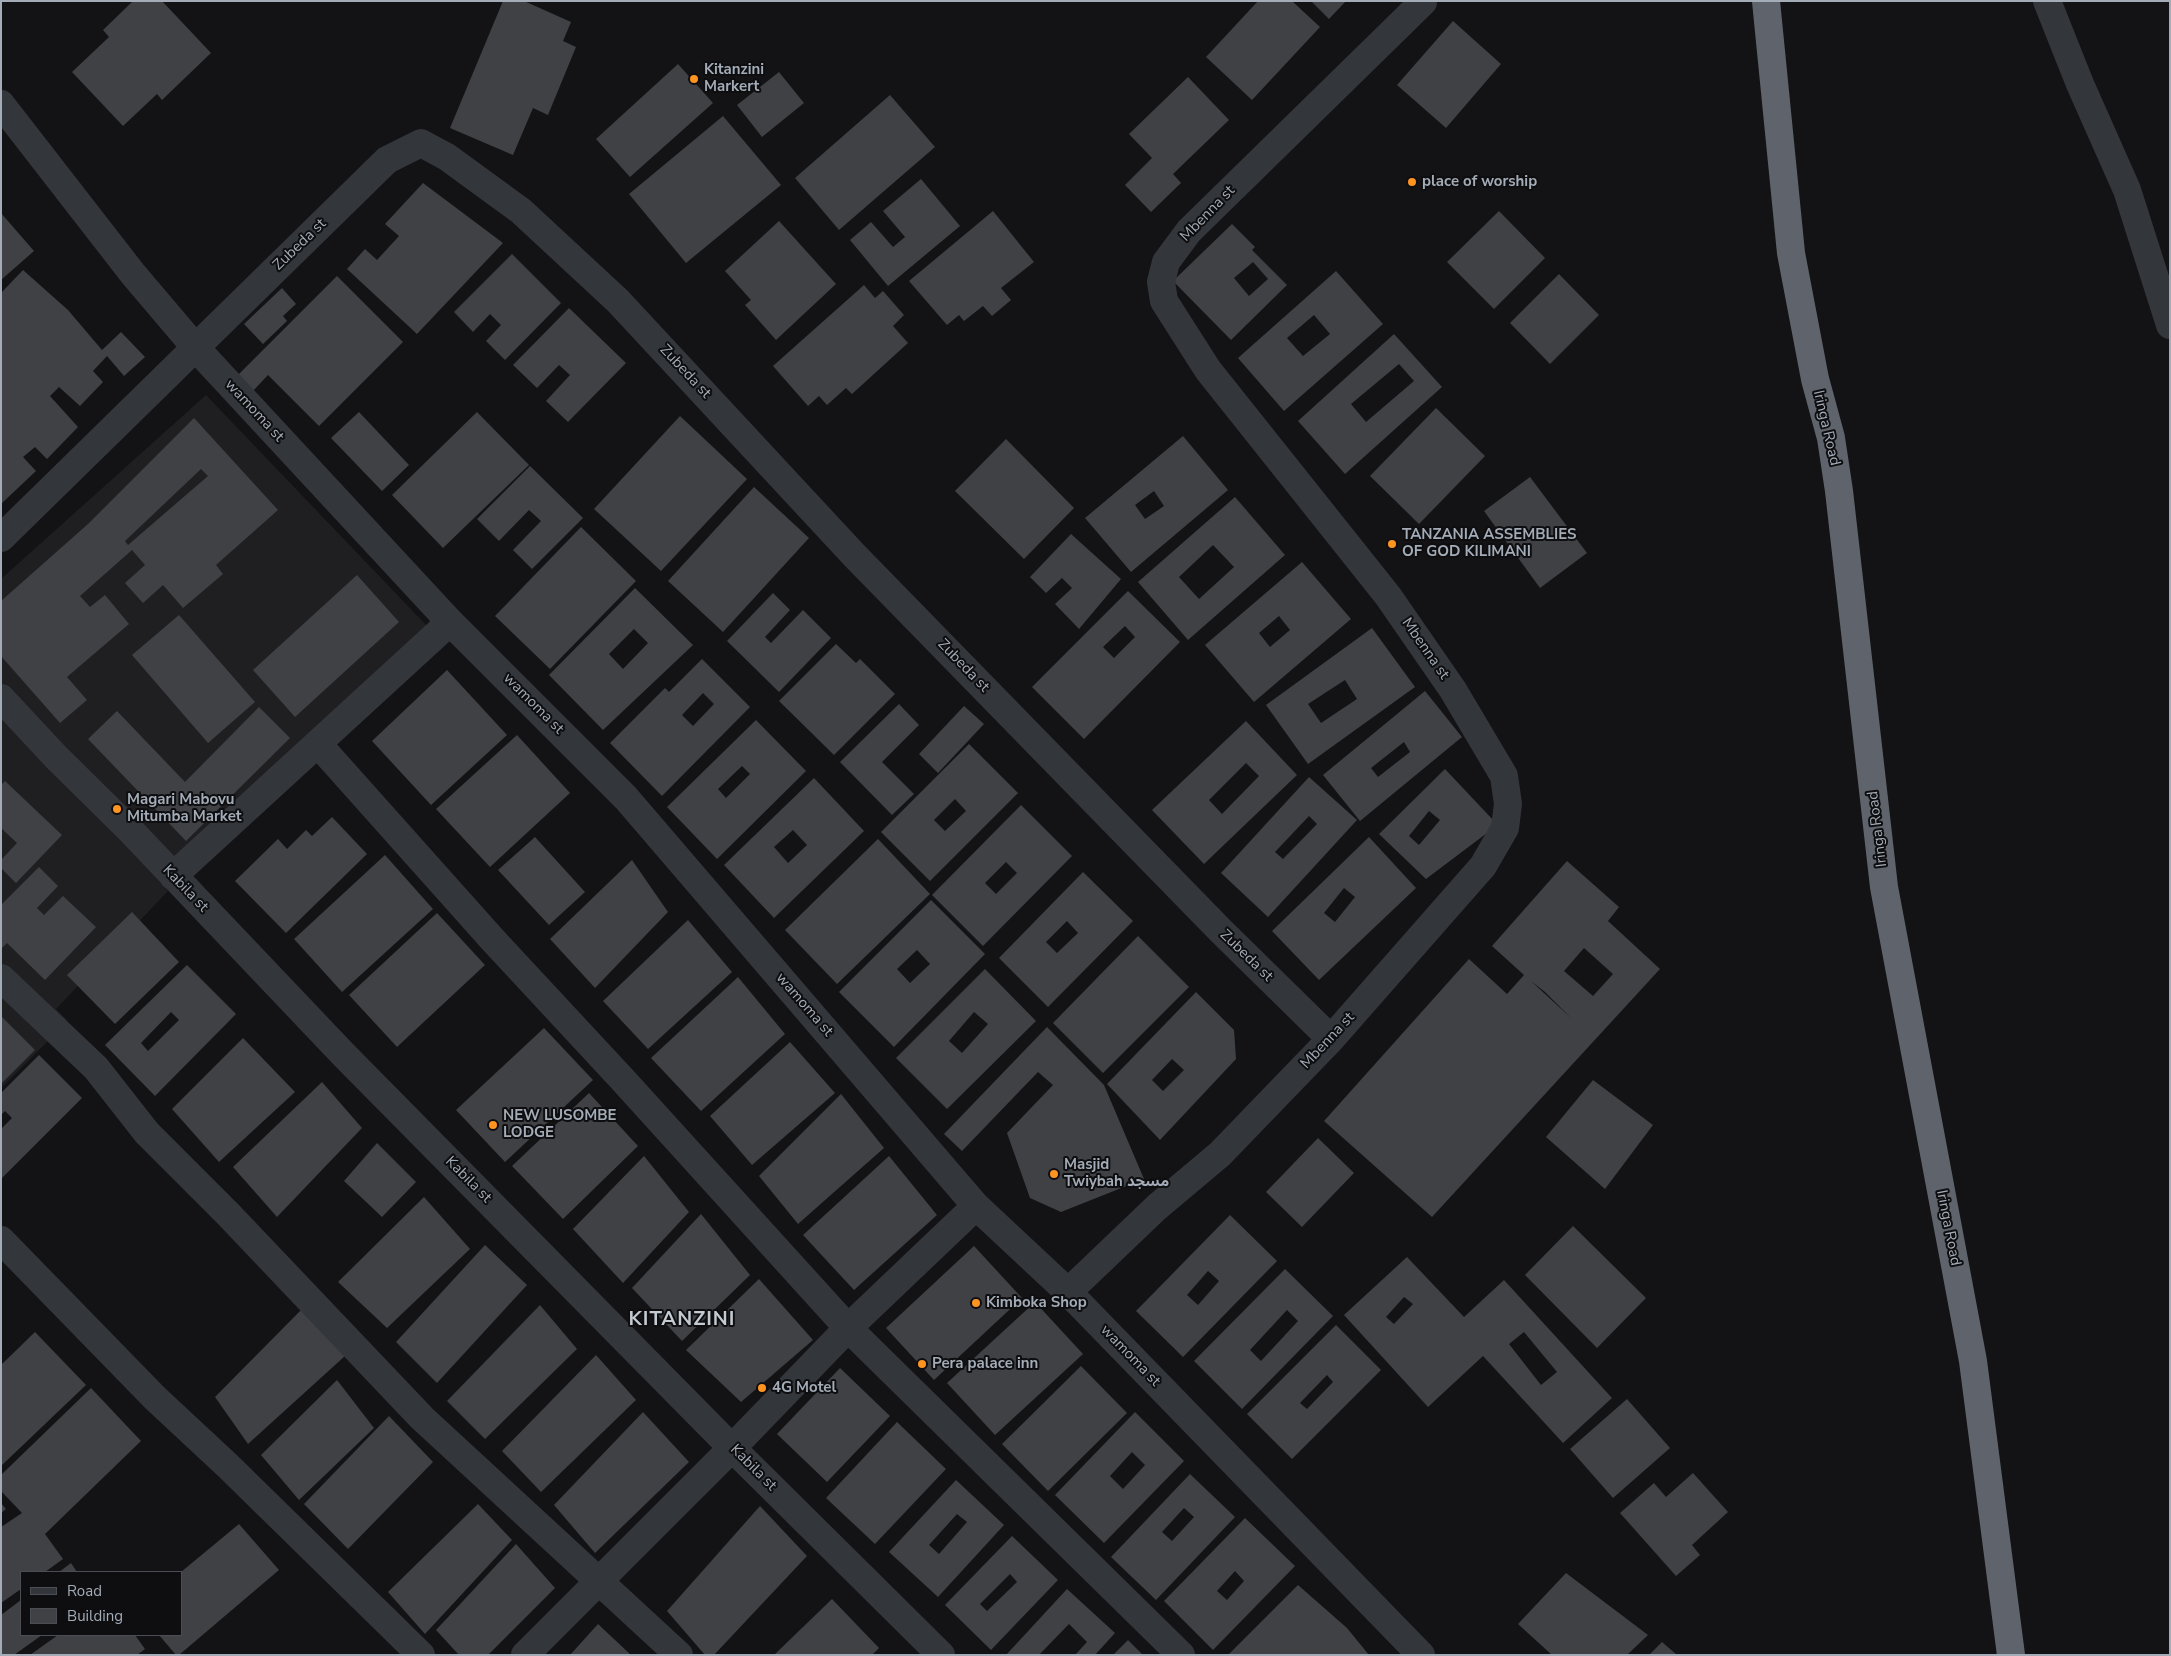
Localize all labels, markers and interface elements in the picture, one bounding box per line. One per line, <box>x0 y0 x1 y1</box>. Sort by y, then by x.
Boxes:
place label: Kitanzini Markert <box>704 61 764 96</box>
marker: Kitanzini Markert <box>688 73 700 85</box>
place label: place of worship <box>1422 173 1537 191</box>
marker: place of worship <box>1406 176 1418 188</box>
street label: Mbenna st <box>1177 182 1239 246</box>
street label: Zubeda st <box>270 215 330 275</box>
street label: Zubeda st <box>656 341 714 403</box>
street label: wamoma st <box>221 376 287 446</box>
street label: Iringa Road <box>1809 389 1843 467</box>
place label: TANZANIA ASSEMBLIES OF GOD KILIMANI <box>1402 526 1576 561</box>
marker: TANZANIA ASSEMBLIES OF GOD KILIMANI <box>1386 538 1398 550</box>
street label: Mbenna st <box>1397 615 1453 683</box>
street label: Zubeda st <box>933 636 993 696</box>
street label: wamoma st <box>499 670 567 738</box>
street label: Iringa Road <box>1864 790 1892 868</box>
place label: Magari Mabovu Mitumba Market <box>127 791 242 826</box>
marker: Magari Mabovu Mitumba Market <box>111 803 123 815</box>
street label: Kabila st <box>158 862 212 916</box>
street label: Zubeda st <box>1216 926 1276 986</box>
street label: wamoma st <box>771 969 837 1041</box>
street label: Mbenna st <box>1297 1009 1359 1073</box>
place label: NEW LUSOMBE LODGE <box>503 1107 616 1142</box>
marker: NEW LUSOMBE LODGE <box>487 1119 499 1131</box>
street label: Kabila st <box>441 1153 495 1207</box>
place label: Masjid Twiybah مسجد <box>1064 1156 1169 1191</box>
marker: Masjid Twiybah مسجد <box>1048 1168 1060 1180</box>
street label: Iringa Road <box>1932 1189 1964 1267</box>
place label: Kimboka Shop <box>986 1294 1087 1312</box>
marker: Kimboka Shop <box>970 1297 982 1309</box>
district label: KITANZINI <box>627 1308 737 1332</box>
street label: wamoma st <box>1096 1321 1164 1391</box>
place label: Pera palace inn <box>932 1355 1038 1373</box>
marker: Pera palace inn <box>916 1358 928 1370</box>
place label: 4G Motel <box>772 1379 836 1397</box>
marker: 4G Motel <box>756 1382 768 1394</box>
street label: Kabila st <box>726 1441 780 1495</box>
legend <box>20 1571 182 1636</box>
text: Road <box>67 1581 102 1601</box>
text: Building <box>67 1606 123 1626</box>

